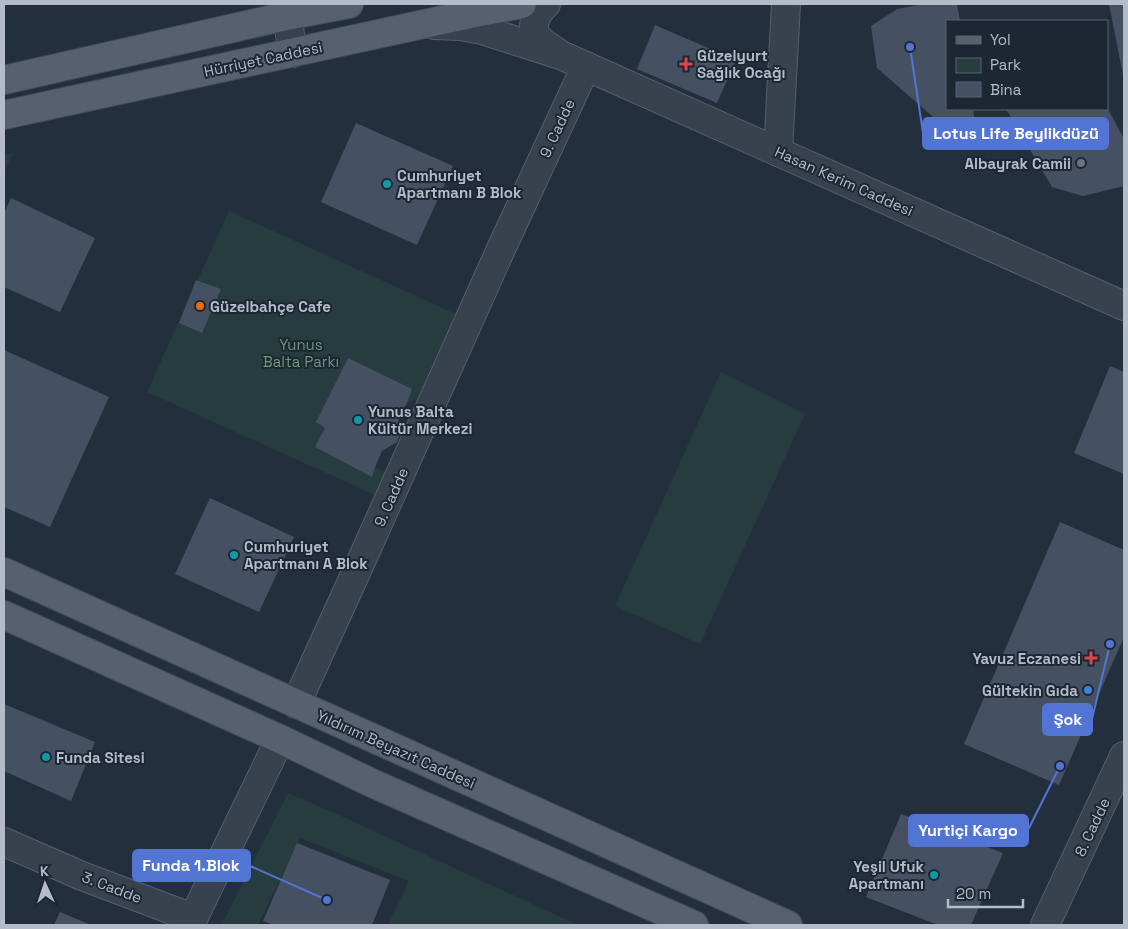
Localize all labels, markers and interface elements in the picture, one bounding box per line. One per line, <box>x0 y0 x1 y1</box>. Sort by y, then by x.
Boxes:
legend <box>946 20 1108 110</box>
text: Yol <box>990 30 1011 49</box>
street label: Hürriyet Caddesi <box>202 37 324 81</box>
place label: Güzelyurt Sağlık Ocağı <box>697 46 785 82</box>
text: Park <box>990 55 1021 74</box>
marker: Güzelyurt Sağlık Ocağı <box>679 57 693 71</box>
text: Bina <box>990 80 1022 99</box>
street label: 9. Cadde <box>535 96 579 160</box>
callout: Lotus Life Beylikdüzü <box>923 118 1108 149</box>
text: Lotus Life Beylikdüzü <box>933 123 1099 144</box>
street label: Hasan Kerim Caddesi <box>772 142 916 220</box>
place label: Albayrak Camii <box>964 154 1071 173</box>
marker: Albayrak Camii <box>1075 157 1087 169</box>
place label: Cumhuriyet Apartmanı B Blok <box>397 166 522 202</box>
marker: Cumhuriyet Apartmanı B Blok <box>381 178 393 190</box>
place label: Güzelbahçe Cafe <box>210 297 331 316</box>
marker: Güzelbahçe Cafe <box>194 300 206 312</box>
park label: Yunus Balta Parkı <box>263 335 339 371</box>
place label: Yunus Balta Kültür Merkezi <box>368 402 472 438</box>
marker: Yunus Balta Kültür Merkezi <box>352 414 364 426</box>
street label: 9. Cadde <box>370 464 412 529</box>
place label: Cumhuriyet Apartmanı A Blok <box>244 537 368 573</box>
marker: Cumhuriyet Apartmanı A Blok <box>228 549 240 561</box>
place label: Yavuz Eczanesi <box>972 649 1081 668</box>
marker: Yavuz Eczanesi <box>1085 652 1097 664</box>
place label: Gültekin Gıda <box>982 681 1078 700</box>
marker: Gültekin Gıda <box>1082 684 1094 696</box>
callout: Şok <box>1043 704 1092 735</box>
street label: Yıldırım Beyazıt Caddesi <box>314 705 478 793</box>
text: Şok <box>1054 709 1082 730</box>
place label: Funda Sitesi <box>56 748 145 767</box>
marker: Funda Sitesi <box>40 751 52 763</box>
street label: 8. Cadde <box>1070 794 1114 859</box>
callout: Yurtiçi Kargo <box>909 815 1028 846</box>
text: Yurtiçi Kargo <box>918 820 1018 841</box>
callout: Funda 1.Blok <box>133 850 250 881</box>
text: Funda 1.Blok <box>142 855 240 876</box>
place label: Yeşil Ufuk Apartmanı <box>849 857 925 893</box>
north arrow <box>20 859 70 909</box>
text: K <box>39 862 49 880</box>
street label: 3. Cadde <box>79 867 145 907</box>
marker: Yeşil Ufuk Apartmanı <box>928 869 940 881</box>
scale bar <box>948 876 1023 908</box>
text: 20 m <box>956 884 991 903</box>

